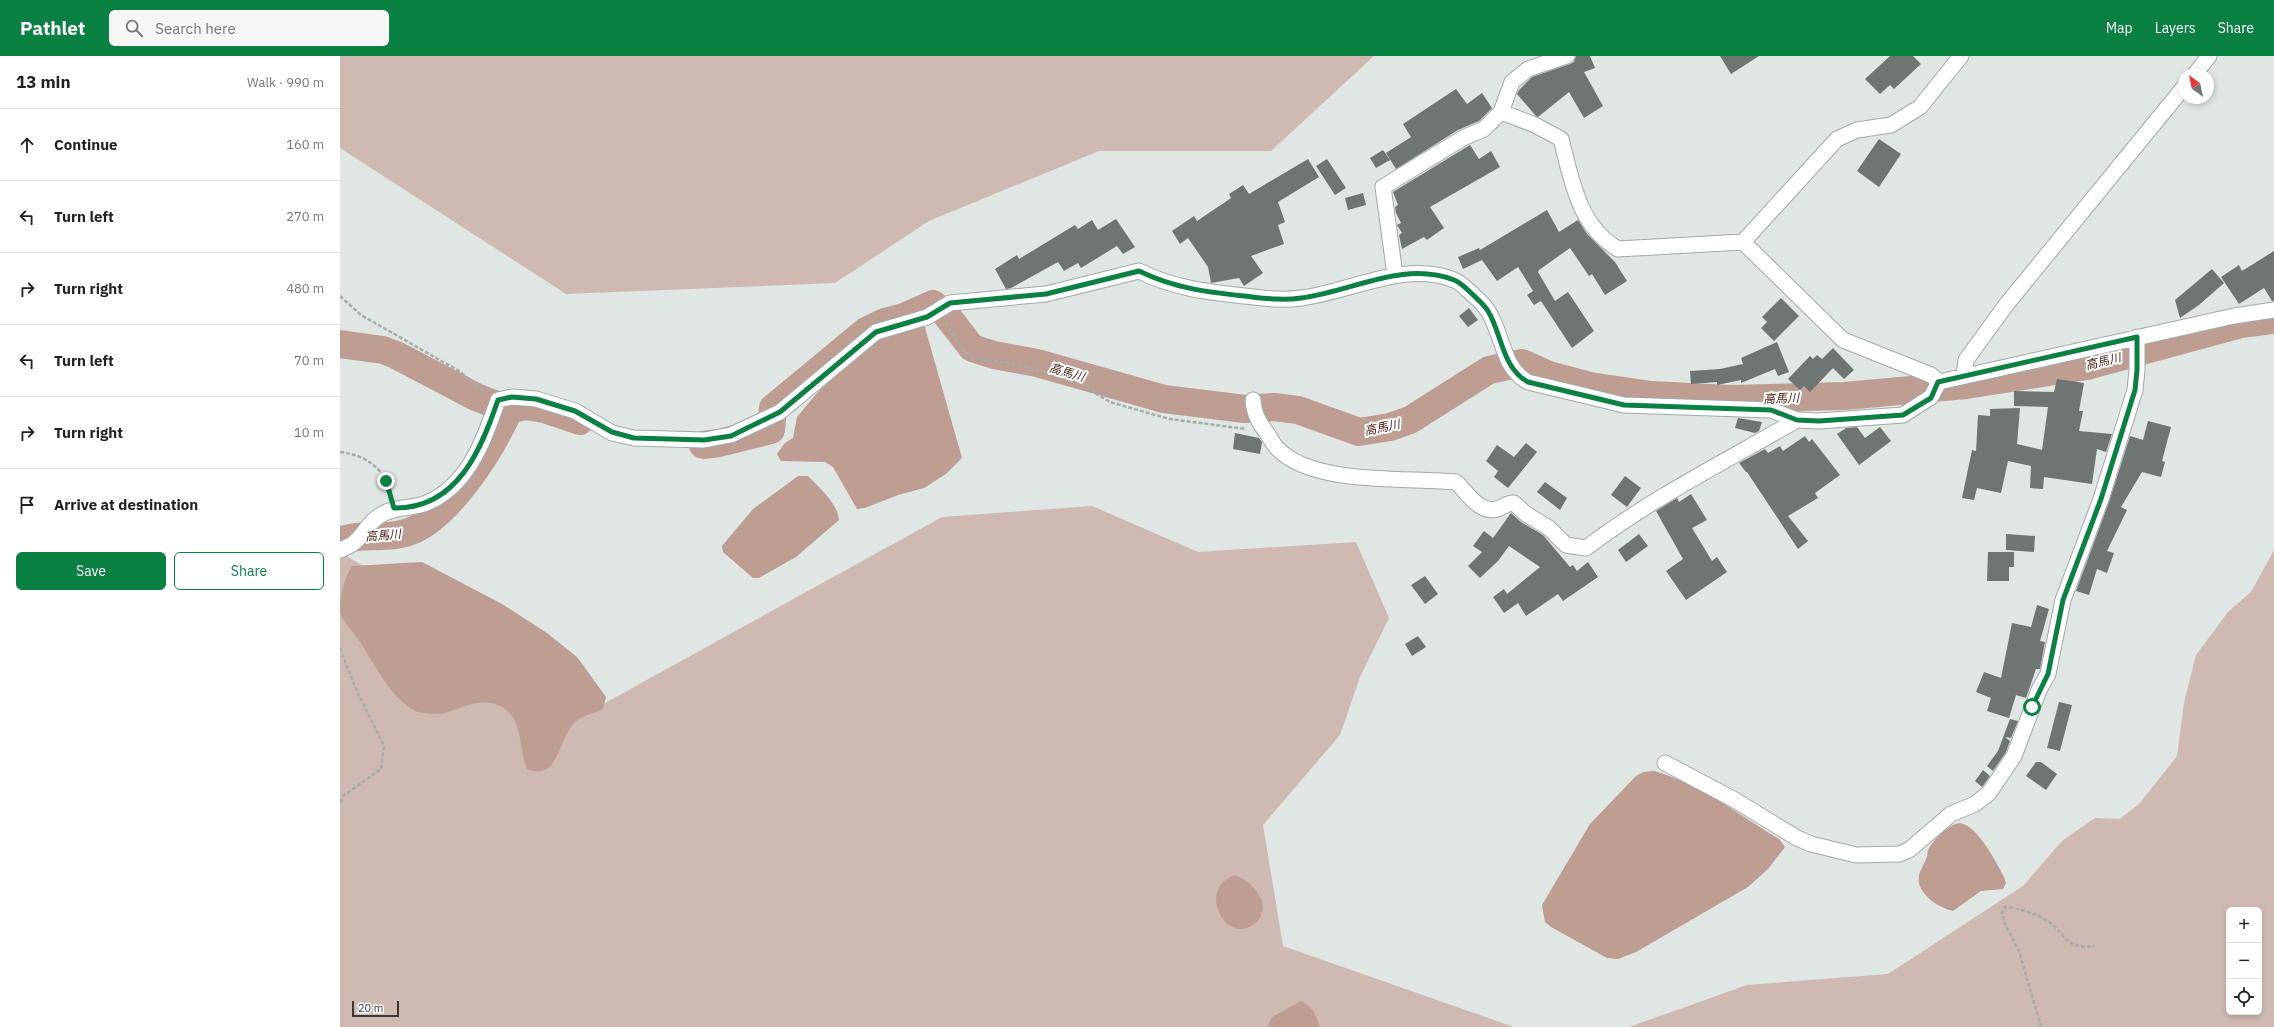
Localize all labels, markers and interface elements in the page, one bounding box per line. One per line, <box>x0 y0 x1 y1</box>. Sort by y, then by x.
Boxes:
search box <box>109 10 389 46</box>
text: Pathlet <box>20 16 85 40</box>
icon: search <box>123 17 145 39</box>
text: Search here <box>155 19 236 38</box>
text: Map <box>2106 19 2133 37</box>
text: Layers <box>2155 19 2196 37</box>
text: Share <box>2218 19 2254 37</box>
north arrow <box>2178 68 2214 104</box>
text: 13 min <box>16 71 71 93</box>
text: Walk · 990 m <box>247 74 324 91</box>
icon: ahead <box>16 134 38 156</box>
text: Continue <box>54 135 118 154</box>
text: 160 m <box>286 136 324 153</box>
icon: left <box>16 206 38 228</box>
text: Turn left <box>54 207 114 226</box>
text: 270 m <box>286 208 324 225</box>
icon: right <box>16 278 38 300</box>
text: Turn right <box>54 279 123 298</box>
text: 480 m <box>286 280 324 297</box>
water label: 高馬川 <box>2084 349 2124 373</box>
icon: left <box>16 350 38 372</box>
text: Turn left <box>54 351 114 370</box>
text: 70 m <box>294 352 324 369</box>
water label: 高馬川 <box>1048 360 1088 385</box>
water label: 高馬川 <box>1763 390 1801 406</box>
water label: 高馬川 <box>1363 416 1403 438</box>
icon: right <box>16 422 38 444</box>
text: Turn right <box>54 423 123 442</box>
text: 10 m <box>294 424 324 441</box>
route end <box>377 472 395 490</box>
icon: arrive <box>16 494 38 516</box>
text: Arrive at destination <box>54 495 198 514</box>
water label: 高馬川 <box>364 526 404 544</box>
button: Save <box>16 552 166 590</box>
button: Share <box>174 552 324 590</box>
route start <box>2023 698 2041 716</box>
map controls <box>2226 907 2262 1015</box>
button: + <box>2226 907 2262 943</box>
button: − <box>2226 943 2262 979</box>
button: locate <box>2226 979 2262 1015</box>
scale bar <box>352 999 399 1018</box>
text: 20 m <box>358 1001 383 1015</box>

